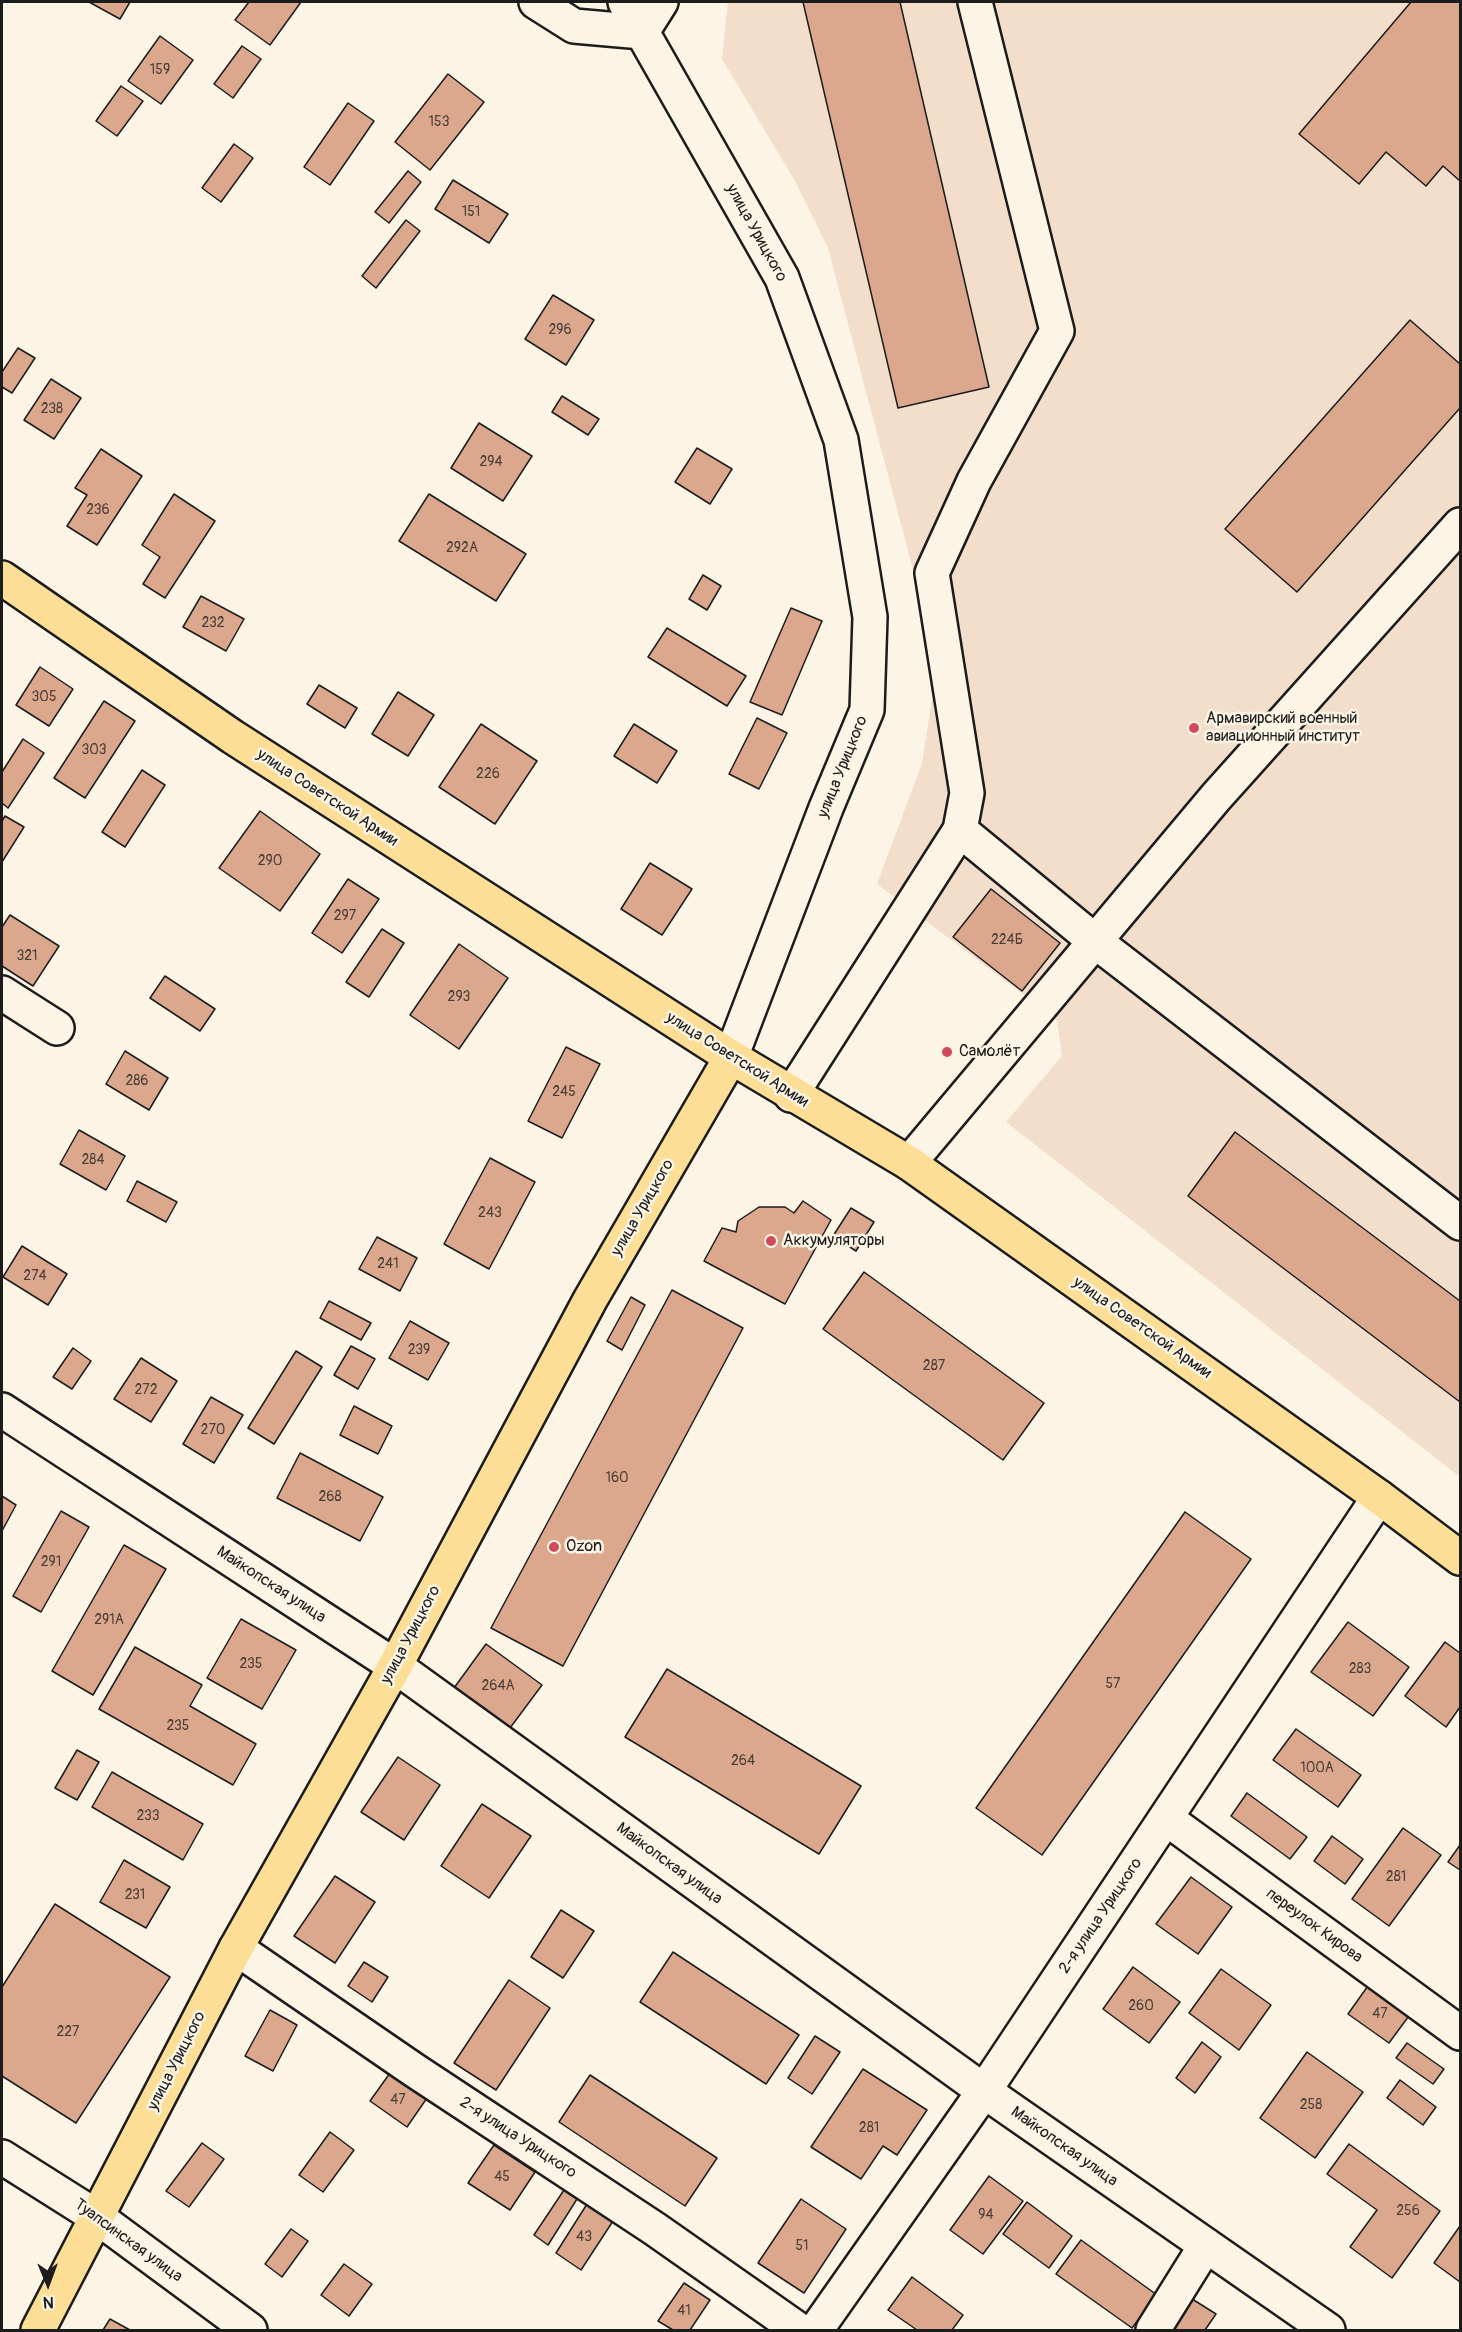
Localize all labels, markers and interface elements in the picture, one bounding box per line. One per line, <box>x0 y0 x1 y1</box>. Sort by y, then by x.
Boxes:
house number: 159 <box>150 62 170 78</box>
house number: 153 <box>429 114 449 130</box>
street label: улица Урицкого <box>721 181 791 285</box>
house number: 151 <box>462 204 480 220</box>
house number: 296 <box>548 322 572 338</box>
house number: 238 <box>41 401 63 417</box>
house number: 294 <box>479 454 503 470</box>
house number: 236 <box>86 502 110 518</box>
house number: 292А <box>446 540 478 556</box>
house number: 232 <box>201 615 225 631</box>
house number: 305 <box>32 689 56 705</box>
place label: Армавирский военный авиационный институт <box>1206 709 1360 747</box>
street label: улица Урицкого <box>814 713 872 821</box>
marker: Армавирский военный авиационный институт <box>1187 721 1201 735</box>
house number: 303 <box>81 742 107 758</box>
street label: улица Советской Армии <box>253 745 401 851</box>
house number: 226 <box>476 766 500 782</box>
house number: 290 <box>258 853 282 869</box>
house number: 297 <box>334 908 356 924</box>
house number: 224Б <box>991 932 1023 948</box>
house number: 321 <box>16 948 38 964</box>
house number: 293 <box>448 989 470 1005</box>
street label: улица Советской Армии <box>662 1008 812 1112</box>
place label: Самолёт <box>959 1042 1021 1062</box>
marker: Самолёт <box>940 1045 954 1059</box>
house number: 286 <box>125 1073 149 1089</box>
house number: 245 <box>552 1084 576 1100</box>
house number: 284 <box>81 1152 105 1168</box>
street label: улица Урицкого <box>608 1156 678 1260</box>
house number: 243 <box>478 1205 502 1221</box>
place label: Аккумуляторы <box>783 1231 884 1251</box>
marker: Аккумуляторы <box>764 1234 778 1248</box>
house number: 241 <box>377 1256 399 1272</box>
house number: 274 <box>23 1268 47 1284</box>
street label: улица Советской Армии <box>1069 1273 1215 1383</box>
house number: 239 <box>408 1342 430 1358</box>
house number: 287 <box>923 1358 945 1374</box>
house number: 272 <box>134 1382 158 1398</box>
house number: 270 <box>201 1422 225 1438</box>
house number: 160 <box>605 1470 629 1486</box>
house number: 268 <box>318 1489 342 1505</box>
place label: Ozon <box>566 1537 602 1557</box>
marker: Ozon <box>547 1540 561 1554</box>
street label: Майкопская улица <box>213 1543 329 1627</box>
house number: 291 <box>41 1554 61 1570</box>
street label: улица Урицкого <box>377 1583 445 1687</box>
house number: 291А <box>94 1612 124 1628</box>
house number: 235 <box>240 1656 262 1672</box>
house number: 283 <box>1349 1661 1371 1677</box>
house number: 57 <box>1106 1676 1120 1692</box>
house number: 264А <box>481 1678 515 1694</box>
house number: 235 <box>167 1718 189 1734</box>
house number: 264 <box>731 1753 755 1769</box>
house number: 100А <box>1300 1760 1334 1776</box>
house number: 233 <box>136 1808 160 1824</box>
street label: Майкопская улица <box>612 1819 726 1909</box>
street label: 2-я улица Урицкого <box>1055 1855 1147 1977</box>
house number: 281 <box>1386 1869 1406 1885</box>
street label: переулок Кирова <box>1262 1884 1366 1968</box>
house number: 231 <box>125 1887 145 1903</box>
house number: 260 <box>1128 1998 1154 2014</box>
house number: 47 <box>1372 2006 1388 2022</box>
street label: улица Урицкого <box>144 2008 210 2114</box>
house number: 227 <box>56 2024 80 2040</box>
house number: 47 <box>390 2092 406 2108</box>
street label: 2-я улица Урицкого <box>456 2093 580 2183</box>
house number: 258 <box>1300 2097 1322 2113</box>
street label: Майкопская улица <box>1007 2103 1121 2191</box>
house number: 281 <box>859 2120 879 2136</box>
house number: 45 <box>494 2169 510 2185</box>
street label: Туапсинская улица <box>70 2195 186 2287</box>
house number: 256 <box>1396 2203 1420 2219</box>
house number: 94 <box>978 2207 994 2223</box>
house number: 43 <box>576 2229 592 2245</box>
house number: 51 <box>795 2238 809 2254</box>
north arrow <box>18 2254 78 2314</box>
text: N <box>43 2292 54 2312</box>
house number: 41 <box>677 2303 691 2319</box>

